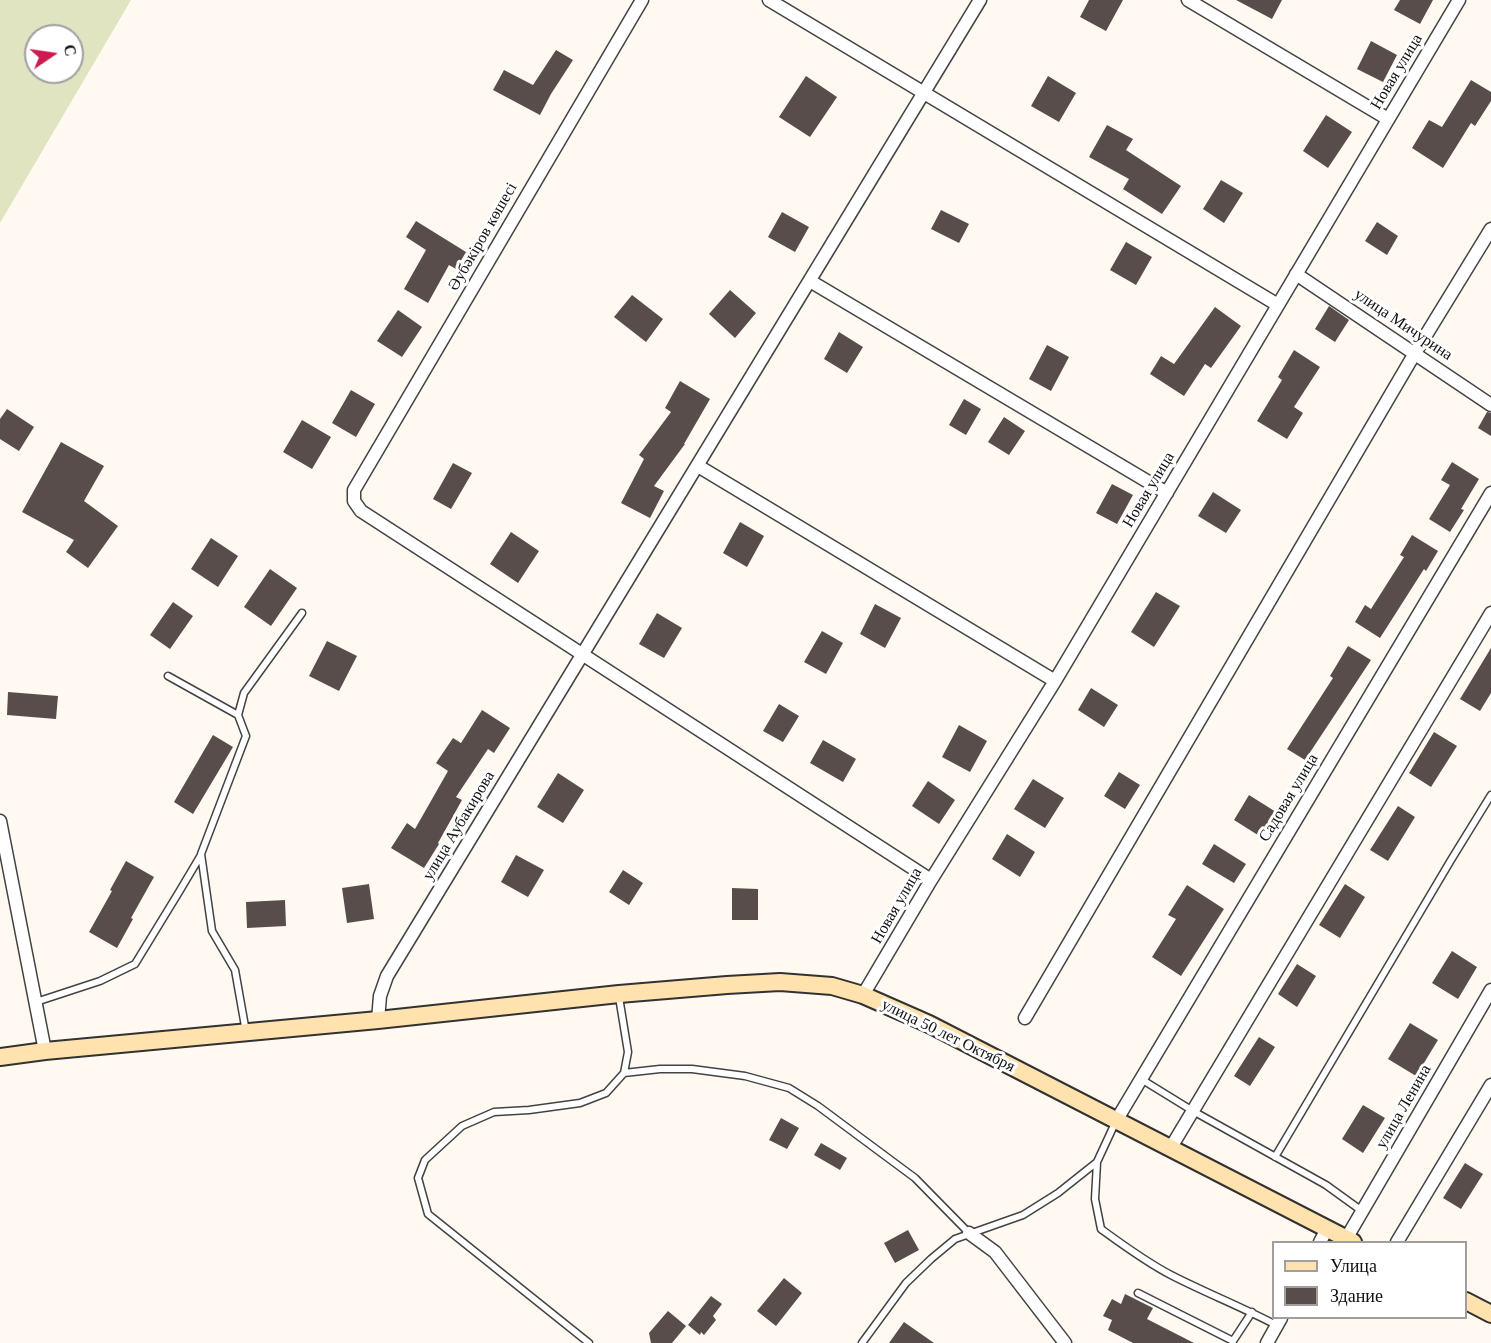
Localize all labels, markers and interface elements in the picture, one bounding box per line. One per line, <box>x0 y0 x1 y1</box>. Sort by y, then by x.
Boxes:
north arrow <box>24 24 84 84</box>
street label: Новая улица <box>1367 31 1427 113</box>
text: С <box>60 43 80 58</box>
street label: Әубәкіров көшесі <box>444 180 522 294</box>
street label: улица Мичурина <box>1350 285 1456 365</box>
street label: Новая улица <box>1119 449 1179 531</box>
street label: Садовая улица <box>1255 751 1323 845</box>
street label: улица Аубакирова <box>419 768 499 884</box>
street label: Новая улица <box>867 864 927 948</box>
street label: улица 50 лет Октября <box>878 995 1018 1077</box>
street label: улица Ленина <box>1372 1061 1436 1153</box>
legend <box>1272 1241 1467 1319</box>
text: Улица <box>1330 1256 1377 1276</box>
text: Здание <box>1330 1286 1383 1306</box>

